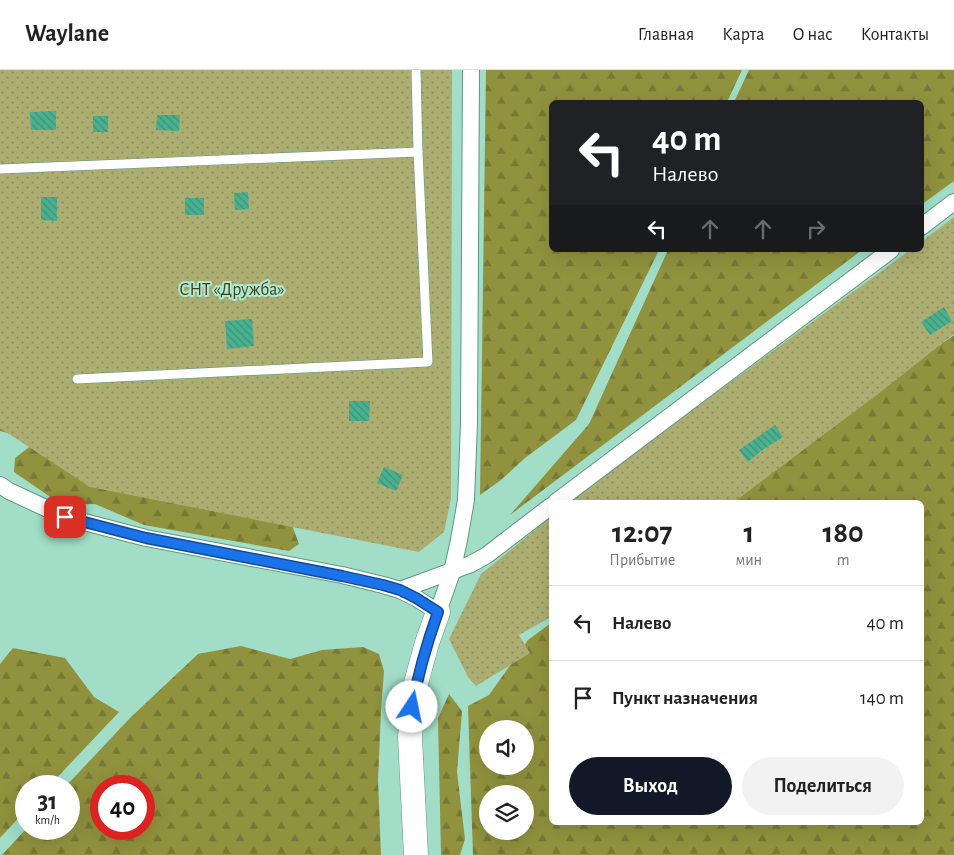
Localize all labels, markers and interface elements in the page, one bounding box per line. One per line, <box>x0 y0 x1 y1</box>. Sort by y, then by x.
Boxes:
text: Waylane <box>25 22 109 46</box>
text: Главная <box>638 26 694 44</box>
text: Карта <box>722 26 764 44</box>
text: О нас <box>792 26 833 44</box>
text: Контакты <box>861 26 929 44</box>
icon: left <box>569 120 634 185</box>
text: 40 m <box>652 122 721 157</box>
text: Налево <box>652 163 718 185</box>
icon: left <box>643 215 671 243</box>
icon: ahead <box>696 215 724 243</box>
icon: ahead <box>749 215 777 243</box>
icon: right <box>802 215 830 243</box>
park label: СНТ «Дружба» <box>179 280 285 299</box>
pin <box>44 496 86 538</box>
icon: arrive <box>51 503 79 531</box>
text: 12:07 <box>612 518 672 548</box>
text: 1 <box>743 518 754 548</box>
text: 180 <box>822 518 864 548</box>
text: Прибытие <box>609 552 675 568</box>
text: мин <box>736 552 762 568</box>
text: m <box>837 552 849 568</box>
icon: left <box>569 609 597 637</box>
text: Налево <box>612 614 671 633</box>
text: 40 m <box>866 614 904 633</box>
position arrow <box>385 680 437 732</box>
icon: arrive <box>569 684 597 712</box>
text: Пункт назначения <box>612 689 758 708</box>
text: 140 m <box>860 689 904 708</box>
map controls <box>479 720 534 840</box>
button: sound <box>479 720 534 775</box>
button: Выход <box>569 757 732 815</box>
button: Поделиться <box>742 757 904 815</box>
speed limit sign: 40 <box>90 775 155 840</box>
button: layers <box>479 785 534 840</box>
text: 31 <box>38 789 57 814</box>
text: km/h <box>35 814 60 826</box>

